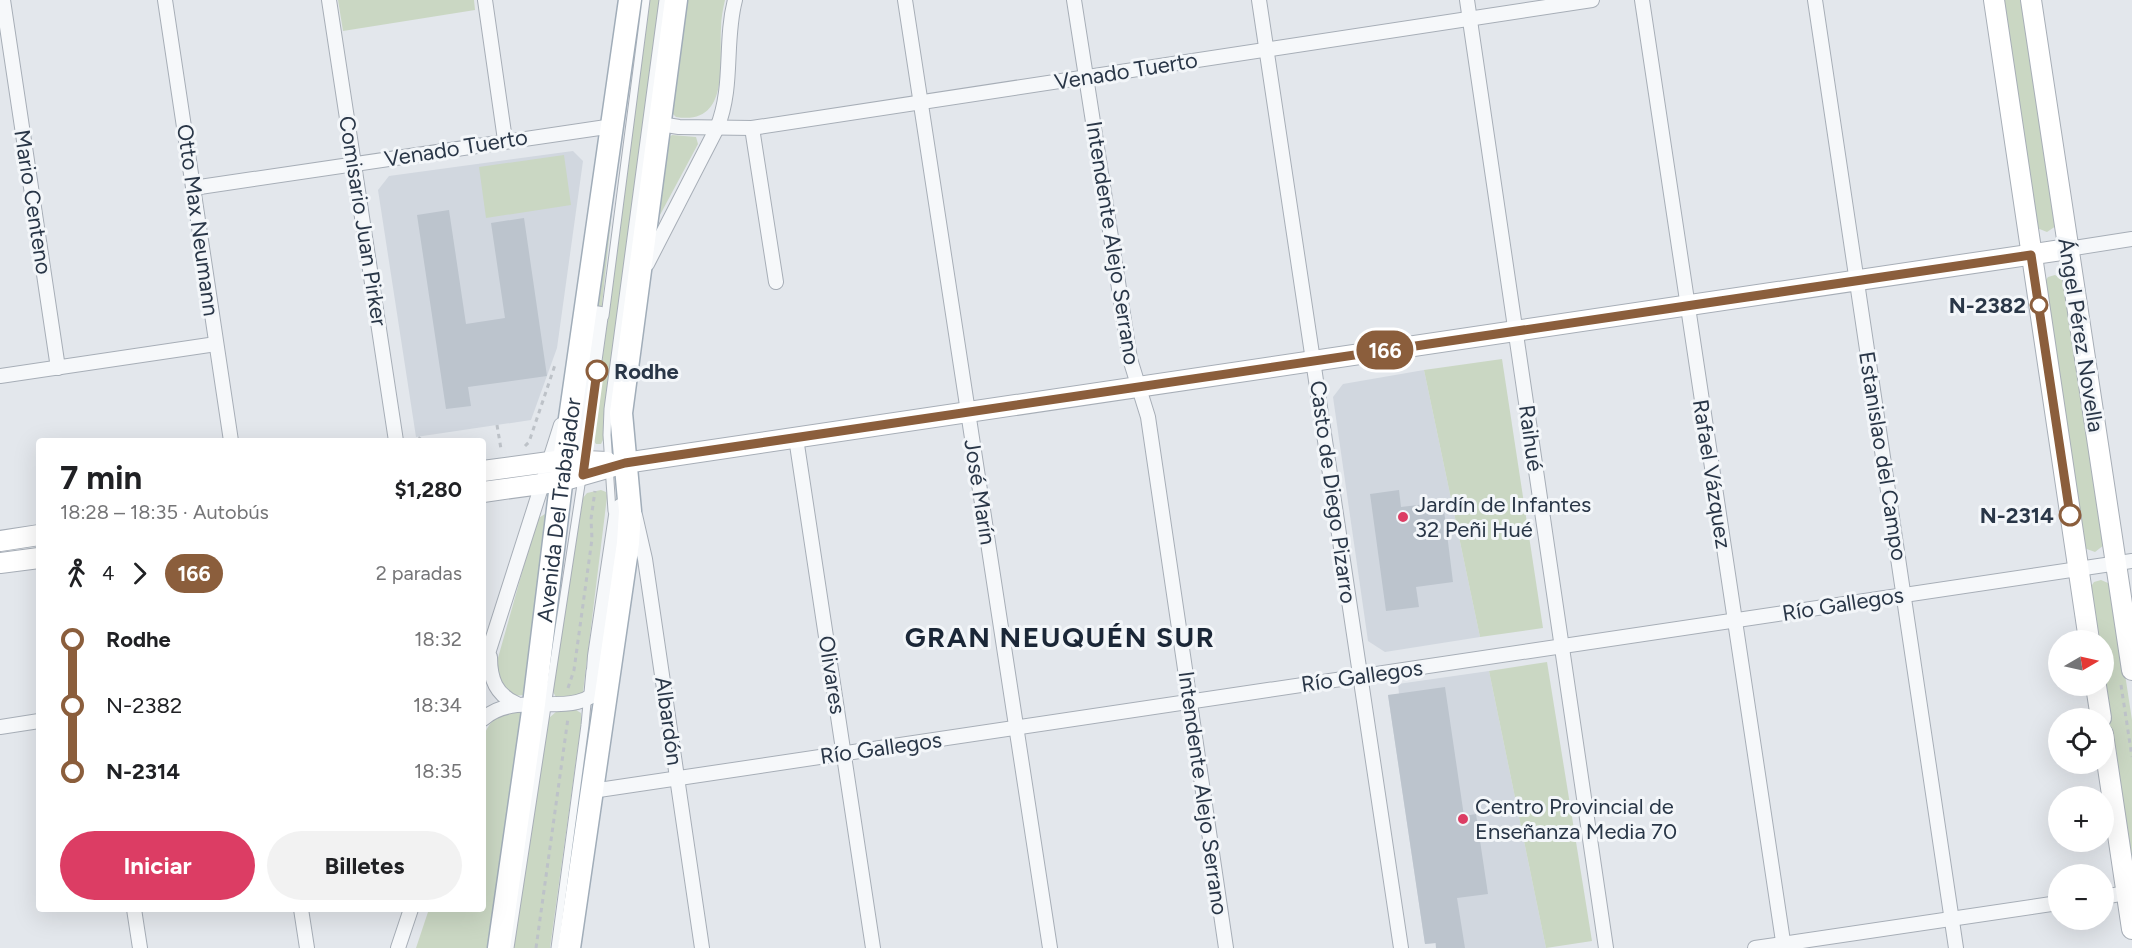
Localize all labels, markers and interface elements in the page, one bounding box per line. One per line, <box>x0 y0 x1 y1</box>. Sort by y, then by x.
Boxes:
street label: Venado Tuerto <box>1052 46 1200 96</box>
street label: Comisario Juan Pirker <box>333 114 393 329</box>
street label: Intendente Alejo Serrano <box>1080 119 1146 367</box>
street label: Otto Max Neumann <box>171 122 225 318</box>
street label: Venado Tuerto <box>382 123 530 173</box>
street label: Mario Centeno <box>8 128 58 276</box>
street label: Ángel Pérez Novella <box>2052 236 2110 434</box>
place label: N-2382 <box>1949 292 2026 319</box>
marker: N-2382 <box>2030 296 2048 314</box>
line badge: 166 <box>1350 330 1420 370</box>
text: 166 <box>1368 338 1402 363</box>
street label: Estanislao del Campo <box>1853 349 1913 563</box>
place label: Rodhe <box>614 358 679 385</box>
marker: Rodhe <box>586 360 608 382</box>
street label: Casto de Diego Pizarro <box>1304 379 1362 605</box>
street label: Avenida Del Trabajador <box>531 395 586 624</box>
street label: Rafael Vázquez <box>1687 397 1737 551</box>
street label: Raihué <box>1513 403 1549 473</box>
street label: José Marín <box>958 437 1002 547</box>
text: 7 min <box>60 458 142 497</box>
text: $1,280 <box>394 476 462 503</box>
place label: Jardín de Infantes 32 Peñi Hué <box>1415 491 1591 543</box>
text: 18:28 – 18:35 · Autobús <box>60 500 269 524</box>
place label: N-2314 <box>1980 502 2054 529</box>
marker: N-2314 <box>2059 504 2081 526</box>
marker: Jardín de Infantes 32 Peñi Hué <box>1396 510 1410 524</box>
icon: walk <box>60 557 93 590</box>
icon: forward <box>123 557 156 590</box>
text: 4 <box>102 561 114 585</box>
text: 166 <box>177 561 211 586</box>
text: 2 paradas <box>376 561 462 585</box>
street label: Río Gallegos <box>1780 581 1906 627</box>
district label: GRAN NEUQUÉN SUR <box>905 620 1215 654</box>
text: Rodhe <box>106 626 171 653</box>
text: 18:32 <box>414 627 462 651</box>
north arrow <box>2048 630 2114 696</box>
map controls <box>2048 630 2114 930</box>
street label: Olivares <box>812 634 852 716</box>
street label: Río Gallegos <box>1299 654 1425 698</box>
street label: Intendente Alejo Serrano <box>1173 669 1233 917</box>
street label: Albardón <box>649 675 689 767</box>
text: N-2382 <box>106 692 182 719</box>
text: 18:34 <box>413 693 462 717</box>
button: locate <box>2048 708 2114 774</box>
street label: Río Gallegos <box>818 726 944 770</box>
text: N-2314 <box>106 758 180 785</box>
text: 18:35 <box>414 759 462 783</box>
button: + <box>2048 786 2114 852</box>
place label: Centro Provincial de Enseñanza Media 70 <box>1475 793 1677 845</box>
marker: Centro Provincial de Enseñanza Media 70 <box>1456 812 1470 826</box>
button: Iniciar <box>60 831 255 900</box>
button: Billetes <box>267 831 462 900</box>
button: − <box>2048 864 2114 930</box>

